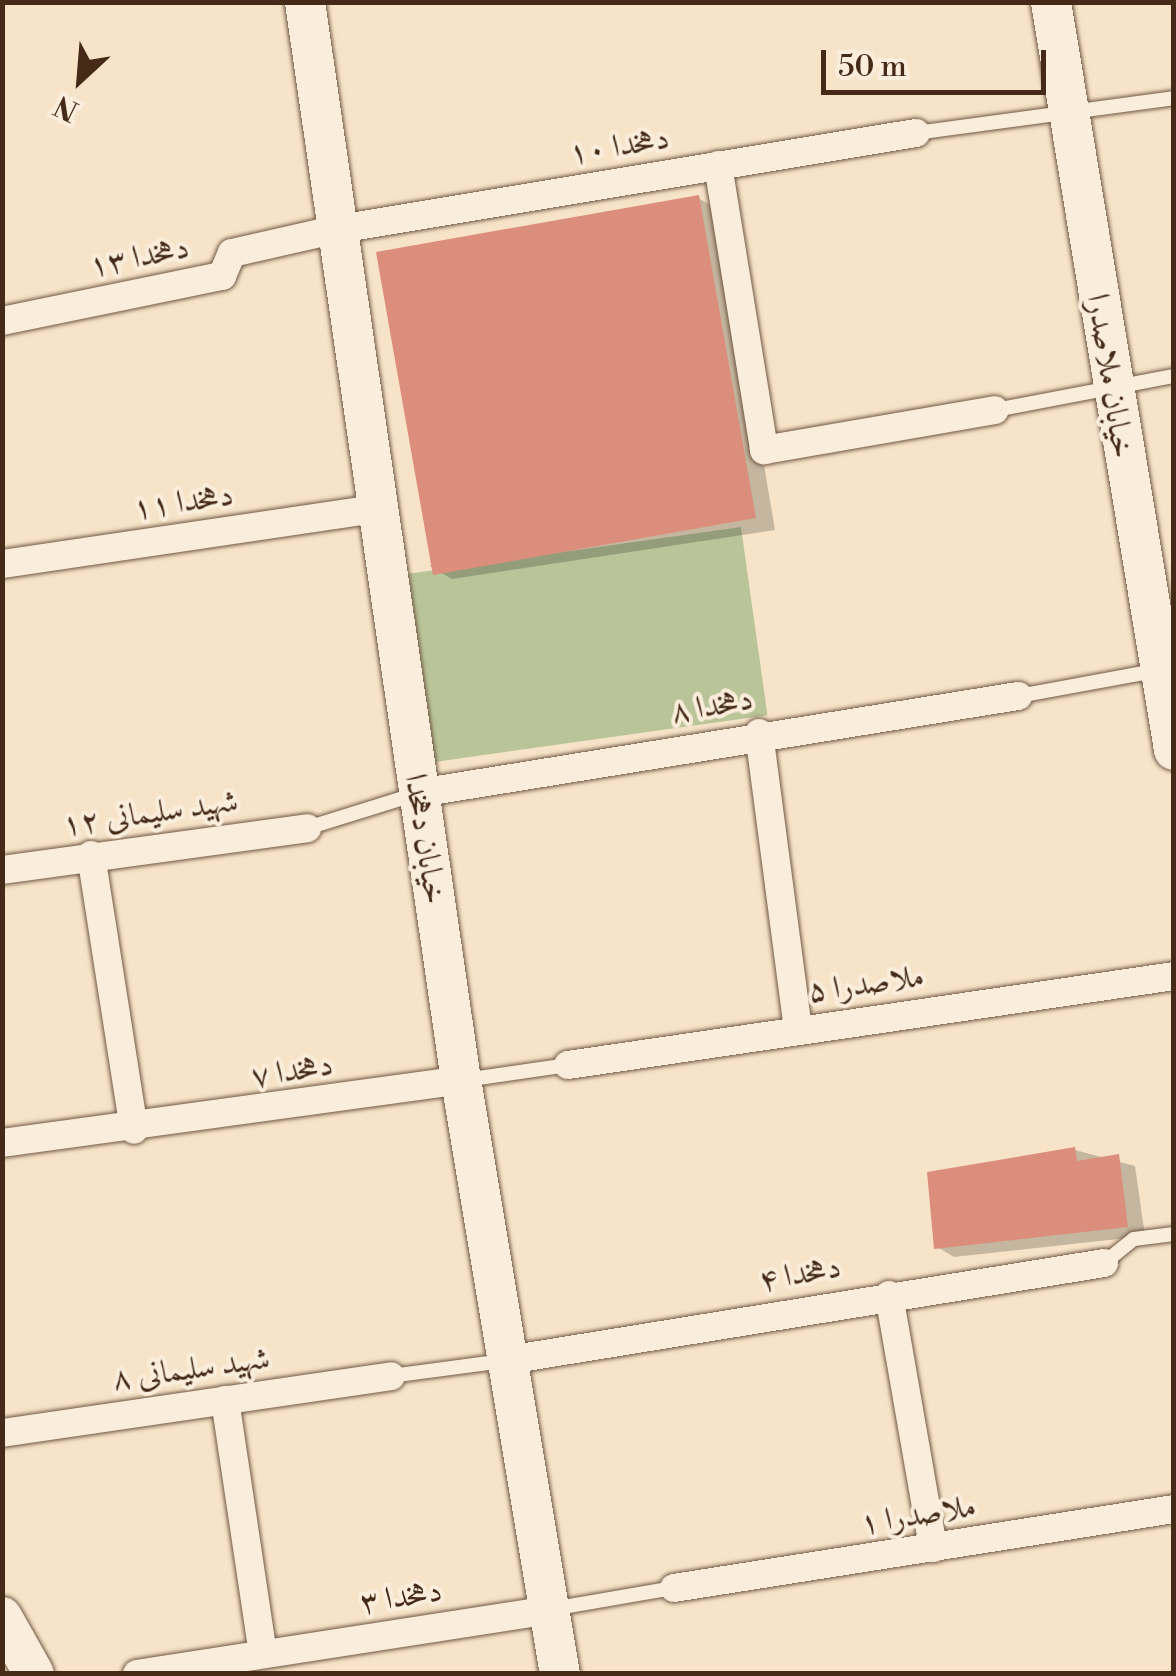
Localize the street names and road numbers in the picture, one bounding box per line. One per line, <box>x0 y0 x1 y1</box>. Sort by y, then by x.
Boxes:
street label: دهخدا ۱۰ <box>566 119 672 173</box>
street label: دهخدا ۱۳ <box>86 229 192 285</box>
street label: خیابان ملاصدرا <box>1078 291 1142 461</box>
street label: دهخدا ۱۱ <box>130 476 236 528</box>
street label: دهخدا ۸ <box>668 680 756 732</box>
street label: خیابان دهخدا <box>396 771 454 907</box>
street label: شهید سلیمانی ۱۲ <box>60 782 240 844</box>
street label: ملاصدرا ۵ <box>805 957 927 1011</box>
street label: دهخدا ۷ <box>248 1046 336 1096</box>
street label: دهخدا ۴ <box>756 1248 844 1300</box>
street label: شهید سلیمانی ۸ <box>110 1339 272 1399</box>
street label: ملاصدرا ۱ <box>857 1487 979 1543</box>
street label: دهخدا ۳ <box>357 1572 445 1622</box>

